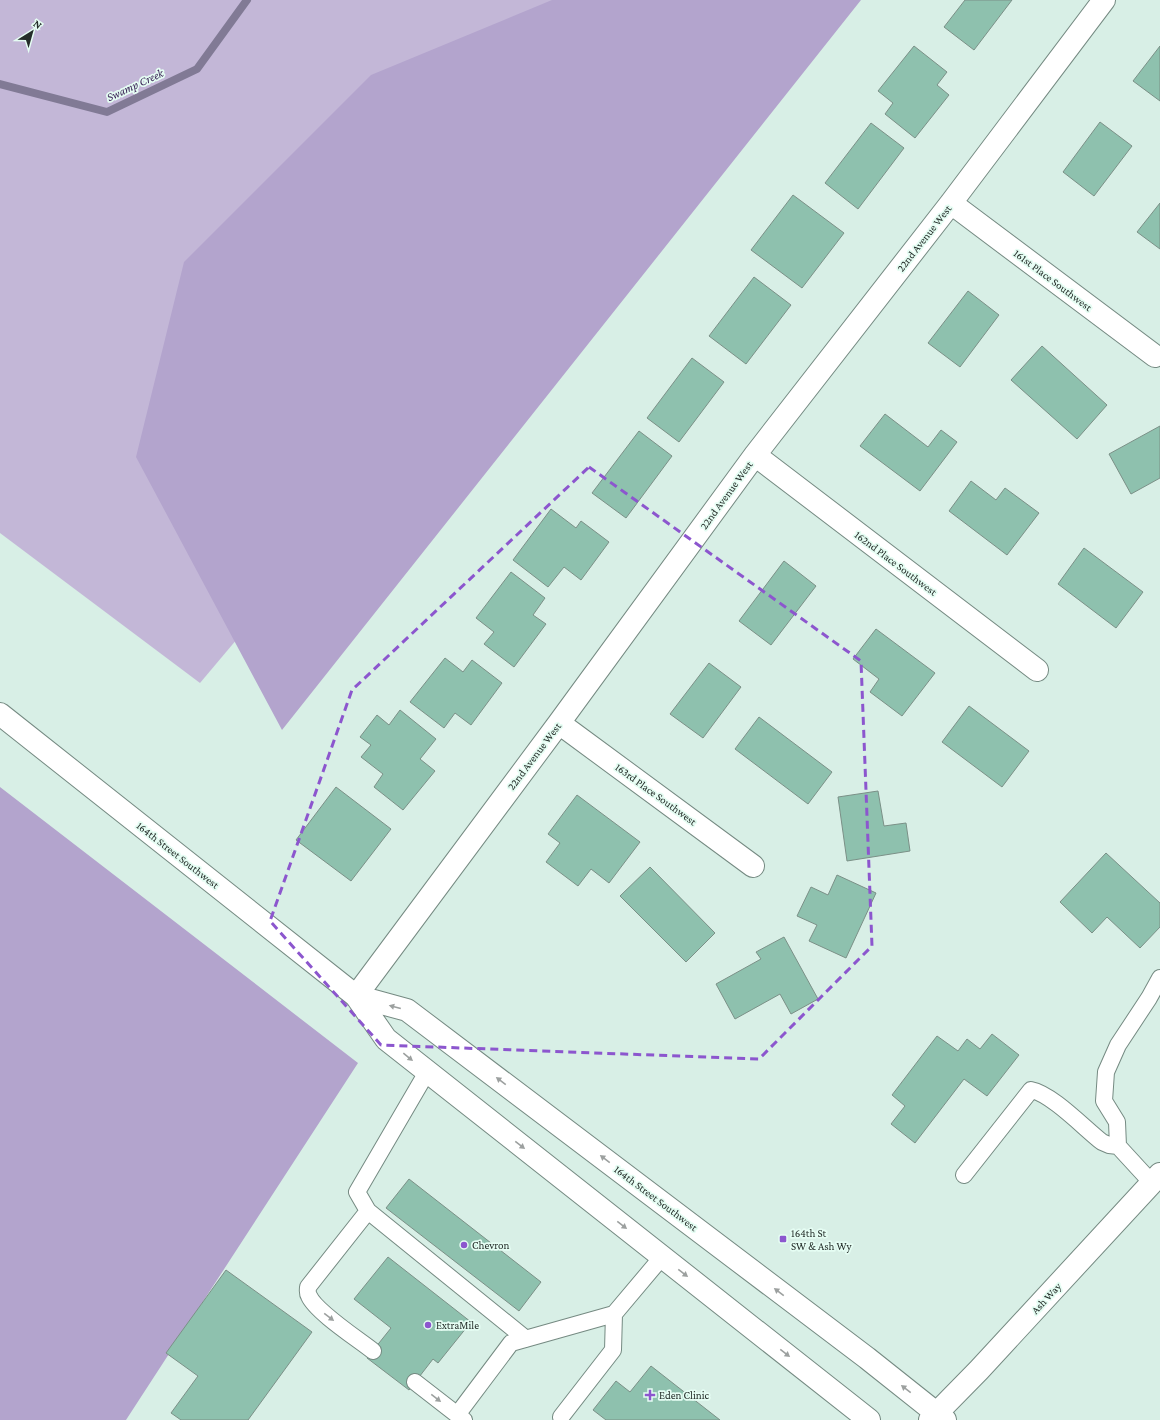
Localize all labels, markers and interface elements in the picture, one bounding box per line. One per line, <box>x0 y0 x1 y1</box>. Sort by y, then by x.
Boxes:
north arrow <box>12 12 52 52</box>
text: N <box>31 17 45 31</box>
water label: Swamp Creek <box>104 65 166 104</box>
street label: 22nd Avenue West <box>894 202 954 274</box>
street label: 161st Place Southwest <box>1012 247 1095 313</box>
street label: 22nd Avenue West <box>697 458 755 531</box>
street label: 162nd Place Southwest <box>853 528 940 598</box>
street label: 22nd Avenue West <box>505 720 563 792</box>
street label: 163rd Place Southwest <box>613 761 699 828</box>
street label: 164th Street Southwest <box>134 819 222 891</box>
one-way arrow <box>389 1003 402 1009</box>
one-way arrow <box>403 1052 414 1061</box>
one-way arrow <box>496 1077 506 1085</box>
one-way arrow <box>515 1140 526 1149</box>
one-way arrow <box>599 1155 610 1164</box>
street label: 164th Street Southwest <box>612 1163 700 1233</box>
one-way arrow <box>617 1221 628 1229</box>
place label: 164th St SW & Ash Wy <box>791 1227 852 1253</box>
marker: 164th St SW & Ash Wy <box>778 1234 788 1244</box>
place label: Chevron <box>472 1239 509 1251</box>
marker: Chevron <box>459 1240 469 1250</box>
one-way arrow <box>677 1269 688 1277</box>
street label: Ash Way <box>1029 1279 1065 1317</box>
one-way arrow <box>774 1288 785 1296</box>
one-way arrow <box>323 1313 334 1321</box>
place label: ExtraMile <box>436 1319 479 1331</box>
marker: ExtraMile <box>423 1320 433 1330</box>
one-way arrow <box>779 1349 790 1358</box>
one-way arrow <box>900 1385 911 1394</box>
marker: Eden Clinic <box>644 1389 656 1401</box>
place label: Eden Clinic <box>659 1389 710 1401</box>
one-way arrow <box>431 1394 442 1403</box>

